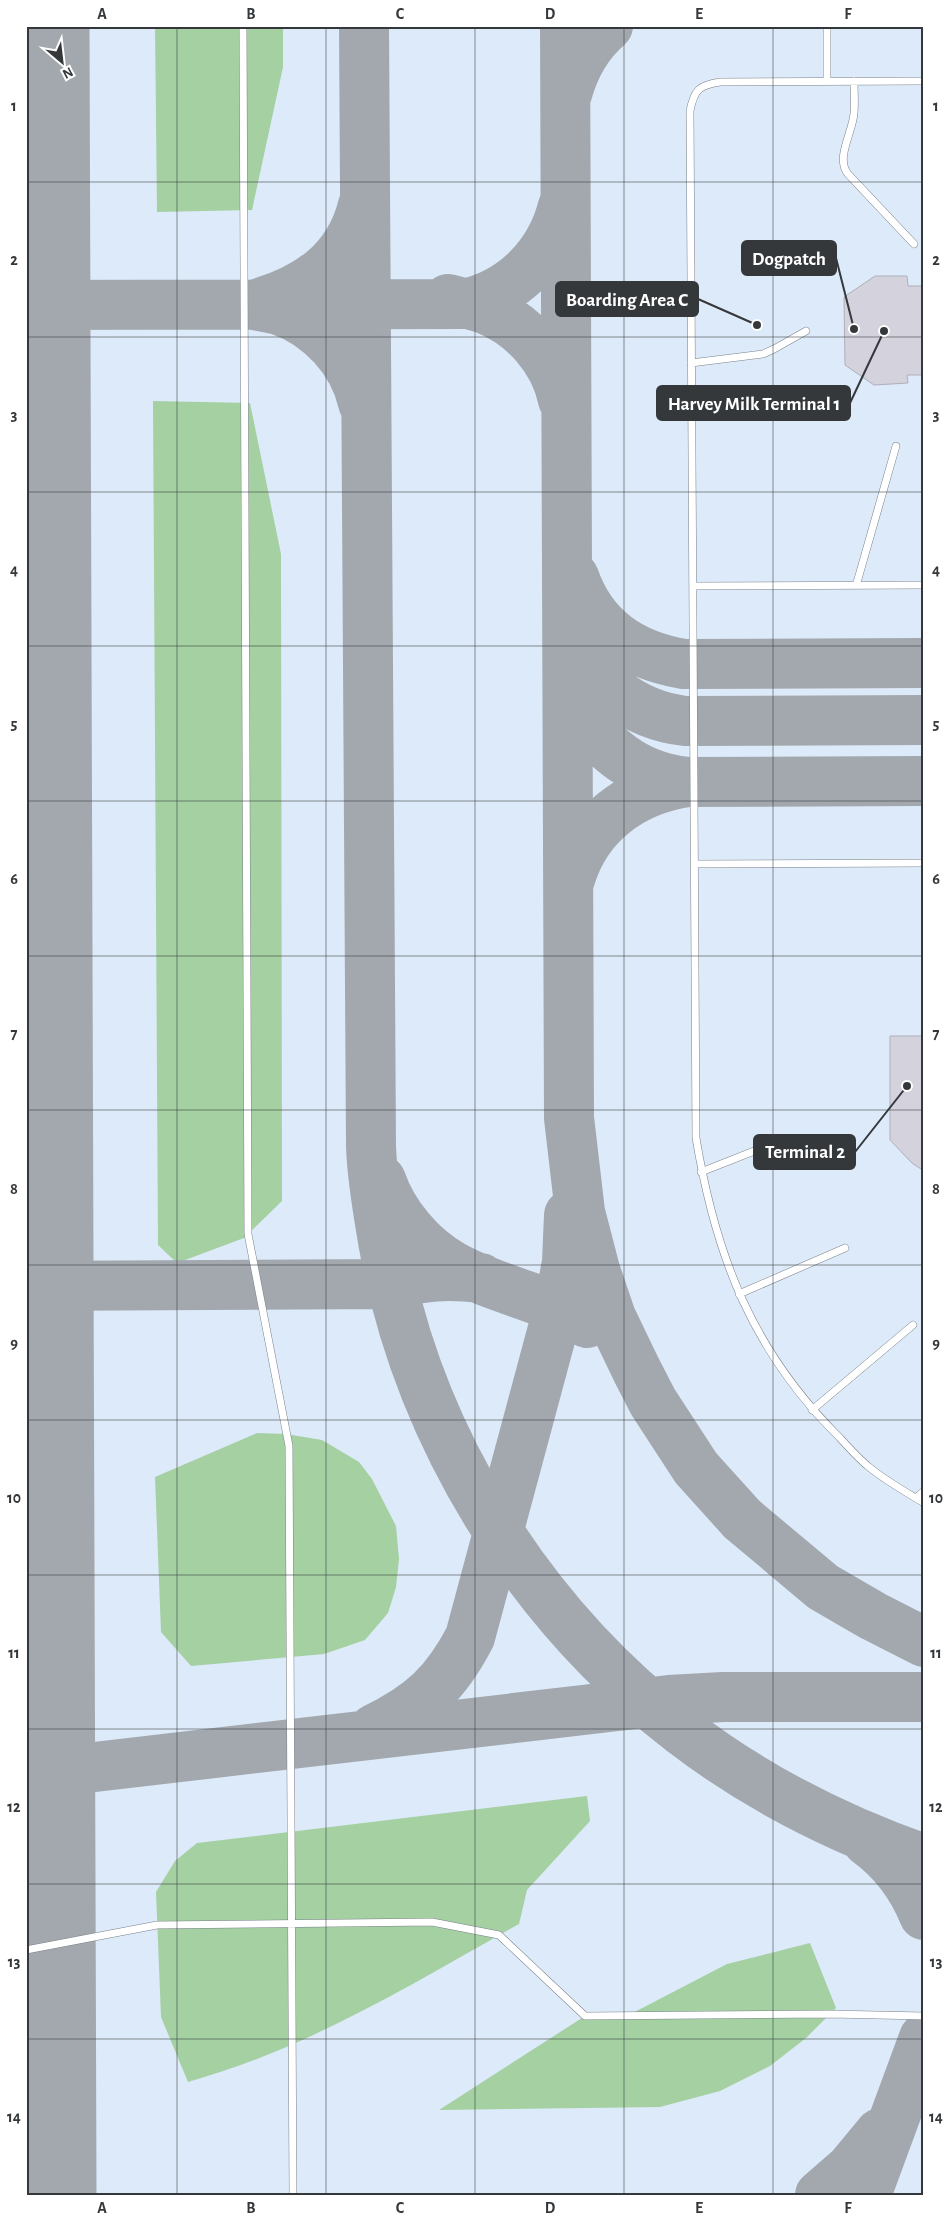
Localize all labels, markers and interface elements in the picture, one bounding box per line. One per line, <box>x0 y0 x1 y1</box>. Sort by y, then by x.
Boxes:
text: A <box>97 6 107 22</box>
text: B <box>246 6 256 22</box>
text: C <box>396 6 405 22</box>
text: D <box>545 6 556 22</box>
text: E <box>695 6 703 22</box>
text: F <box>844 6 852 22</box>
north arrow <box>38 38 88 88</box>
text: N <box>60 64 75 81</box>
text: 1 <box>11 98 17 114</box>
text: 1 <box>933 98 939 114</box>
callout: Dogpatch <box>742 241 836 275</box>
text: Dogpatch <box>752 250 826 269</box>
text: 2 <box>10 252 18 268</box>
text: 2 <box>932 252 940 268</box>
callout: Boarding Area C <box>556 282 698 316</box>
text: Boarding Area C <box>566 291 688 310</box>
callout: Harvey Milk Terminal 1 <box>657 386 850 420</box>
text: Harvey Milk Terminal 1 <box>668 395 840 414</box>
text: 3 <box>11 407 18 423</box>
text: 3 <box>933 407 940 423</box>
text: 4 <box>10 562 18 578</box>
text: 4 <box>932 562 940 578</box>
text: 5 <box>11 716 18 732</box>
text: 5 <box>933 716 940 732</box>
text: 6 <box>10 871 18 887</box>
text: 6 <box>932 871 940 887</box>
text: 7 <box>11 1026 18 1042</box>
text: 7 <box>933 1026 940 1042</box>
callout: Terminal 2 <box>754 1135 855 1169</box>
text: Terminal 2 <box>765 1143 845 1162</box>
text: 8 <box>10 1181 18 1197</box>
text: 8 <box>932 1181 940 1197</box>
text: 9 <box>10 1335 18 1351</box>
text: 9 <box>932 1335 940 1351</box>
text: 10 <box>7 1490 21 1506</box>
text: 10 <box>929 1490 943 1506</box>
text: 11 <box>8 1645 20 1661</box>
text: 11 <box>930 1645 942 1661</box>
text: 12 <box>7 1799 21 1815</box>
text: 12 <box>929 1799 943 1815</box>
text: 13 <box>8 1954 20 1970</box>
text: 13 <box>930 1954 942 1970</box>
text: 14 <box>7 2109 21 2125</box>
text: 14 <box>929 2109 943 2125</box>
text: A <box>97 2200 107 2216</box>
text: B <box>246 2200 256 2216</box>
text: C <box>396 2200 405 2216</box>
text: D <box>545 2200 556 2216</box>
text: E <box>695 2200 703 2216</box>
text: F <box>844 2200 852 2216</box>

